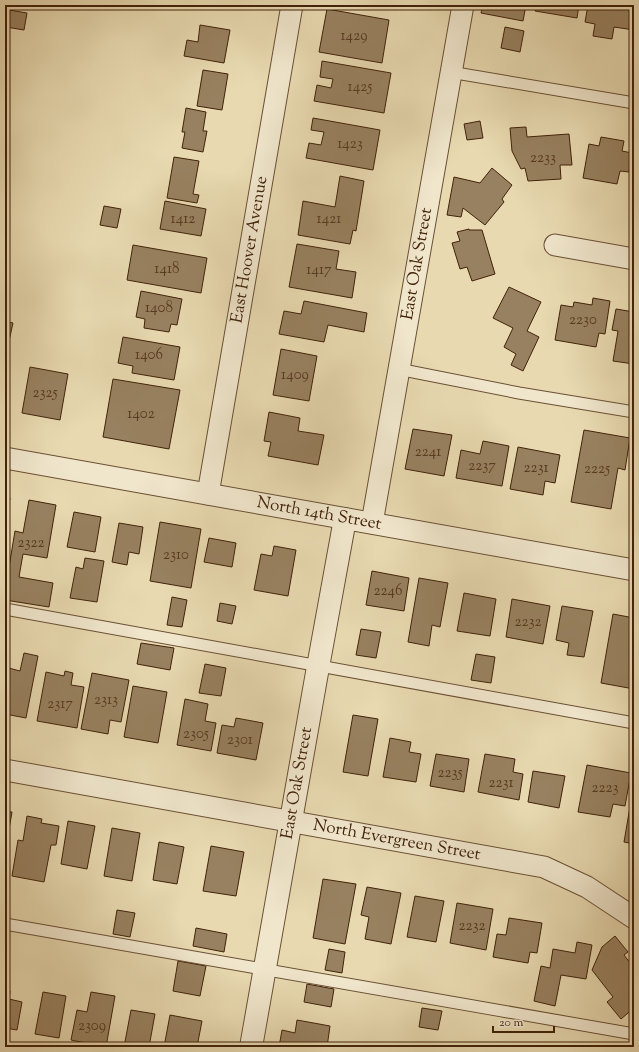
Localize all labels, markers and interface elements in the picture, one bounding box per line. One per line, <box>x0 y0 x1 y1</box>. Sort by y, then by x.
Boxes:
house number: 1429 <box>341 26 367 47</box>
house number: 1425 <box>348 77 372 98</box>
house number: 1423 <box>337 134 363 155</box>
house number: 2233 <box>530 148 556 169</box>
street label: East Hoover Avenue <box>226 174 274 325</box>
street label: East Oak Street <box>396 206 439 322</box>
house number: 1412 <box>171 209 195 230</box>
house number: 1421 <box>317 209 341 230</box>
house number: 1418 <box>154 259 180 280</box>
house number: 1417 <box>306 260 332 281</box>
house number: 1408 <box>145 298 173 319</box>
house number: 2230 <box>569 310 597 331</box>
house number: 1406 <box>135 345 163 366</box>
house number: 1409 <box>281 365 309 386</box>
house number: 2325 <box>32 383 58 404</box>
house number: 1402 <box>127 404 155 425</box>
house number: 2241 <box>415 442 441 463</box>
house number: 2237 <box>468 456 496 477</box>
house number: 2231 <box>523 458 549 479</box>
house number: 2225 <box>584 459 610 480</box>
street label: North 14th Street <box>255 491 383 537</box>
house number: 2322 <box>17 533 45 554</box>
house number: 2310 <box>163 545 189 566</box>
house number: 2246 <box>374 581 402 602</box>
house number: 2232 <box>514 612 542 633</box>
house number: 2313 <box>94 690 118 711</box>
house number: 2317 <box>47 694 73 715</box>
house number: 2305 <box>183 724 209 745</box>
street label: East Oak Street <box>276 725 319 841</box>
house number: 2301 <box>227 730 253 751</box>
house number: 2235 <box>437 763 463 784</box>
house number: 2231 <box>488 773 514 794</box>
house number: 2223 <box>591 778 619 799</box>
street label: North Evergreen Street <box>311 814 482 867</box>
house number: 2232 <box>458 916 486 937</box>
scale bar <box>493 1008 554 1034</box>
text: 20 m <box>499 1014 524 1032</box>
house number: 2309 <box>78 1016 106 1037</box>

